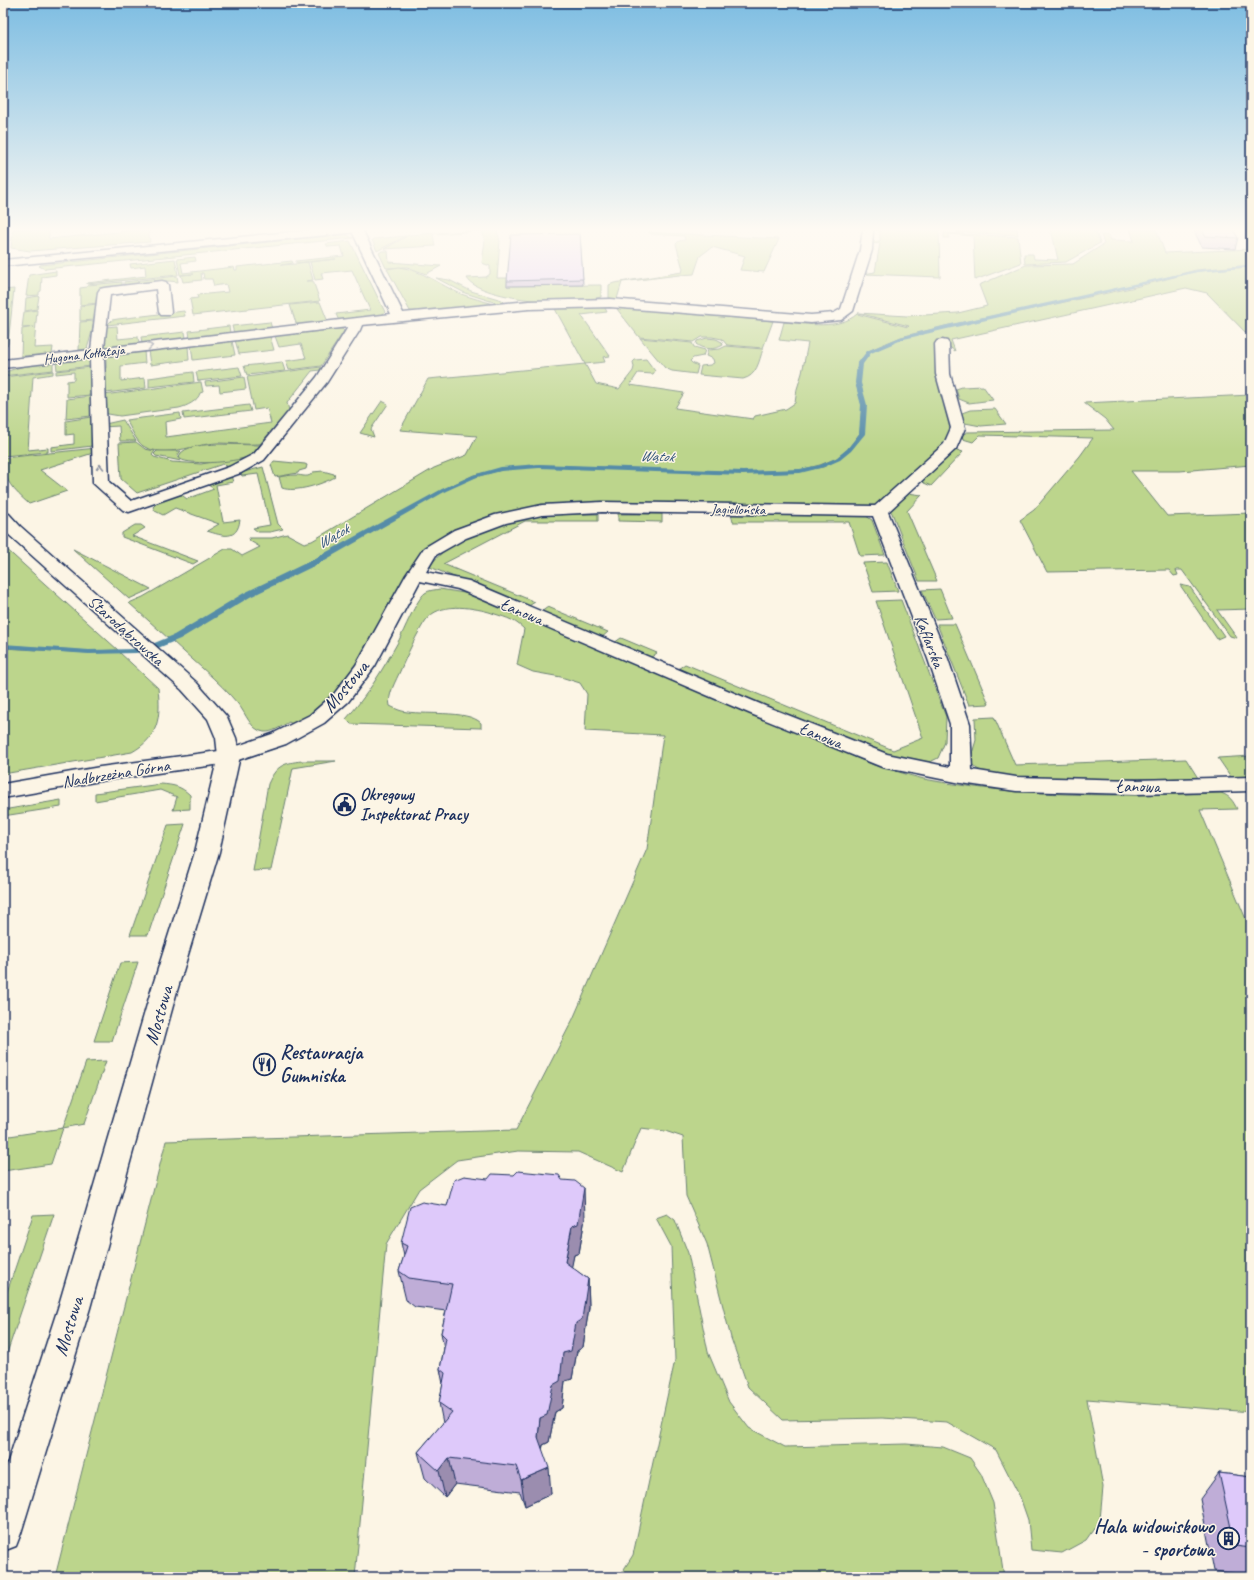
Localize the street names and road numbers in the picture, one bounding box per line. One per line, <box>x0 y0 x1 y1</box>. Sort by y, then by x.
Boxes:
street label: Hugona Kołłątaja <box>43 341 127 368</box>
street label: Jagiellońska <box>710 501 766 518</box>
street label: Starodąbrowska <box>83 591 169 671</box>
street label: Łanowa <box>497 593 548 631</box>
street label: Kaflarska <box>910 612 950 672</box>
street label: Mostowa <box>316 654 376 718</box>
street label: Łanowa <box>796 717 847 754</box>
street label: Nadbrzeżna Górna <box>61 754 173 792</box>
street label: Łanowa <box>1116 776 1162 797</box>
street label: Mostowa <box>138 981 179 1048</box>
street label: Mostowa <box>48 1292 90 1359</box>

